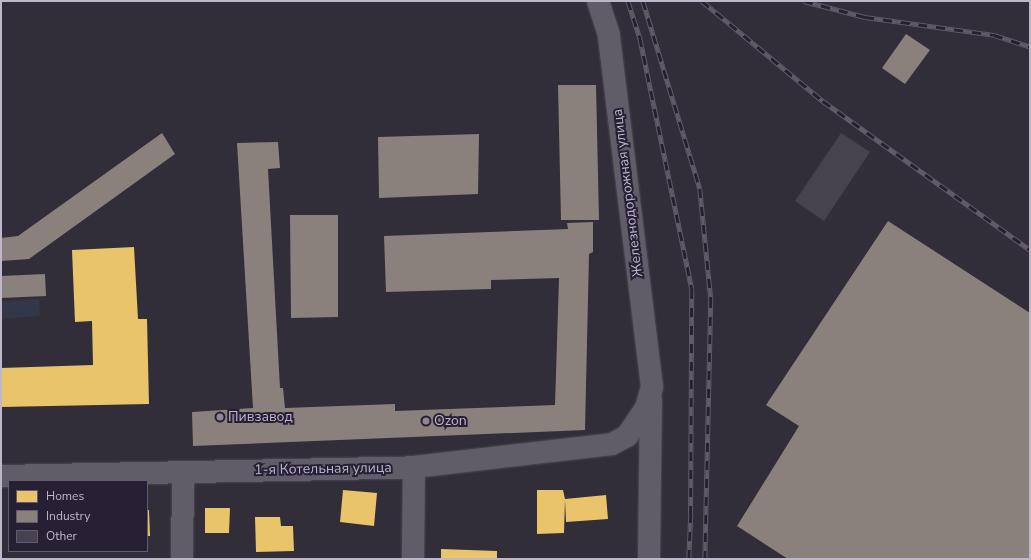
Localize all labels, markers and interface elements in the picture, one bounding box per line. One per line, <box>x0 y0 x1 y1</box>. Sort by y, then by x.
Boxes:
street label: Железнодорожная улица <box>609 108 647 278</box>
place label: Пивзавод <box>228 409 293 425</box>
marker: Пивзавод <box>215 412 225 422</box>
place label: Ozon <box>434 413 467 429</box>
marker: Ozon <box>421 416 431 426</box>
street label: 1-я Котельная улица <box>254 459 392 479</box>
legend <box>8 480 148 552</box>
text: Homes <box>46 488 84 504</box>
text: Industry <box>46 508 90 524</box>
text: Other <box>46 528 77 544</box>

